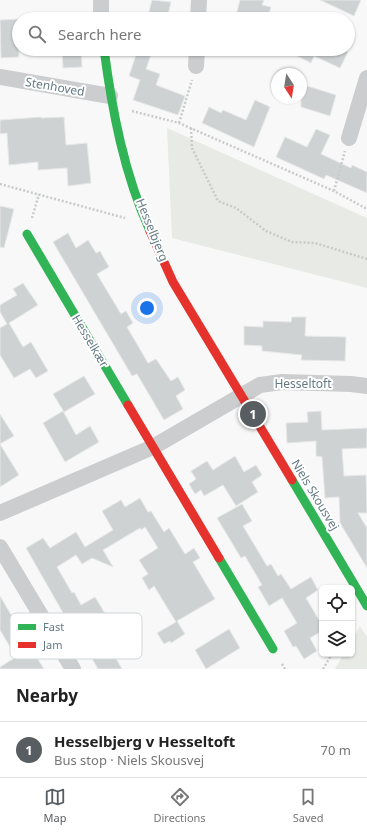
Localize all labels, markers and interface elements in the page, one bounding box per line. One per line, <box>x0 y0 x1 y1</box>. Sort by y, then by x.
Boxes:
search box <box>12 12 355 56</box>
icon: search <box>26 23 48 45</box>
text: Search here <box>58 24 141 44</box>
north arrow <box>271 68 307 104</box>
street label: Stenhoved <box>24 73 86 100</box>
street label: Hesselbjerg <box>132 196 173 264</box>
your location <box>137 298 157 318</box>
street label: Hesselkær <box>68 311 113 370</box>
street label: Hesseltoft <box>274 375 332 392</box>
pin: 1 <box>240 399 266 429</box>
street label: Niels Skousvej <box>287 456 343 534</box>
map controls <box>319 585 355 657</box>
button: locate <box>319 585 355 621</box>
legend <box>10 613 142 659</box>
text: Fast <box>43 619 64 634</box>
button: layers <box>319 621 355 657</box>
text: Jam <box>42 637 62 652</box>
text: Nearby <box>16 684 78 707</box>
text: Hesselbjerg v Hesseltoft <box>54 731 235 751</box>
text: 1 <box>25 741 33 759</box>
text: 70 m <box>321 741 351 759</box>
text: Bus stop · Niels Skousvej <box>54 751 204 769</box>
tab: Map <box>44 786 66 825</box>
tab: Directions <box>153 786 206 825</box>
tab: Saved <box>293 786 323 825</box>

